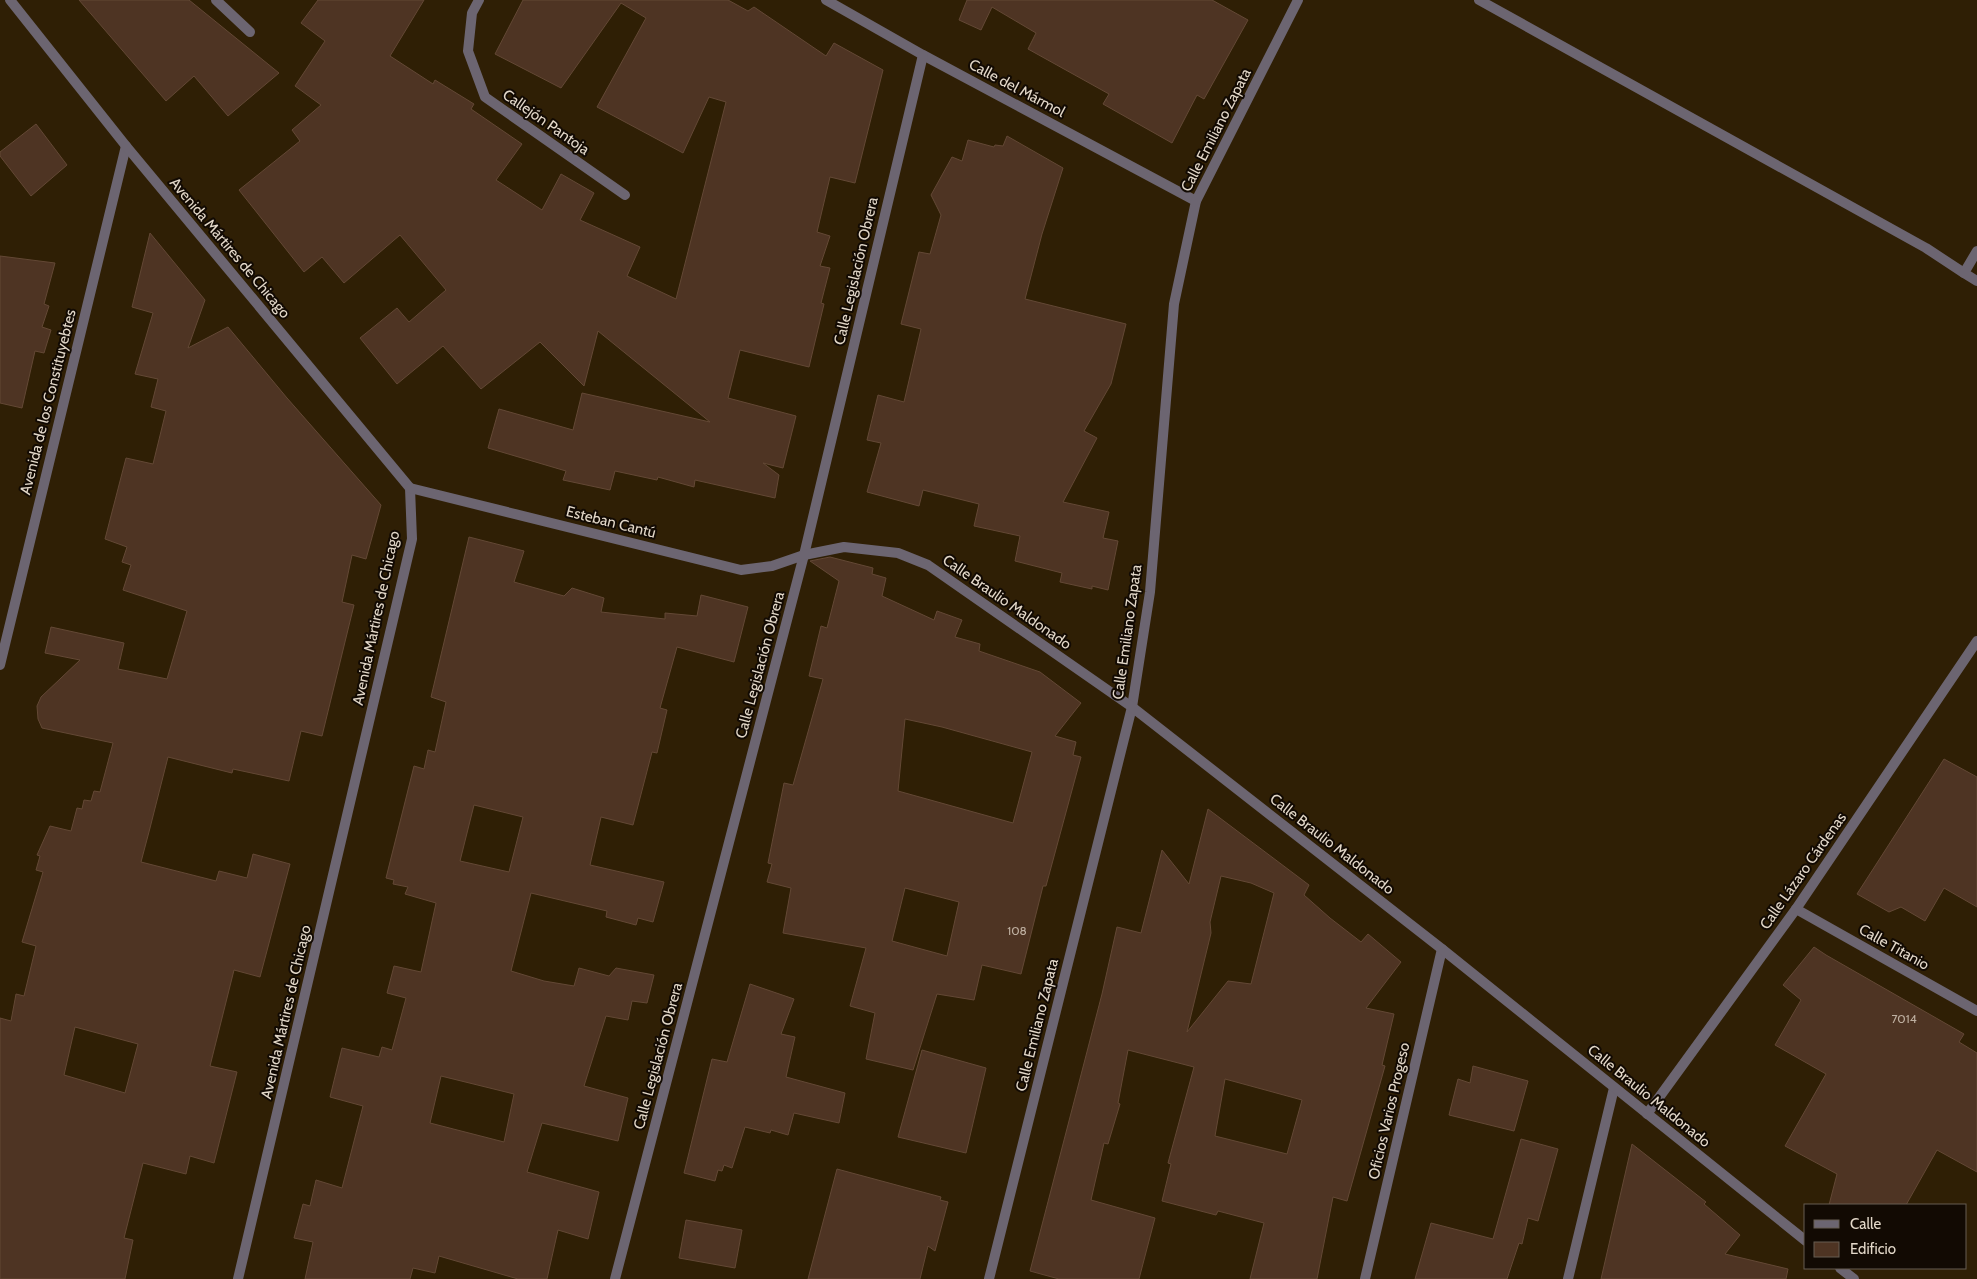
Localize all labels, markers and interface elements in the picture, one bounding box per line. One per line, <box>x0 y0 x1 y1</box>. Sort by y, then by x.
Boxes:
street label: Calle del Mármol <box>966 55 1069 121</box>
street label: Calle Emiliano Zapata <box>1177 65 1255 195</box>
street label: Callejón Pantoja <box>499 85 593 159</box>
street label: Avenida Mártires de Chicago <box>166 174 294 322</box>
street label: Calle Legislación Obrera <box>830 195 882 347</box>
street label: Avenida de los Constituyebtes <box>16 308 80 496</box>
street label: Esteban Cantú <box>564 502 658 542</box>
street label: Avenida Mártires de Chicago <box>349 529 403 707</box>
street label: Calle Braulio Maldonado <box>939 551 1075 653</box>
street label: Calle Emiliano Zapata <box>1109 563 1145 701</box>
street label: Calle Legislación Obrera <box>732 589 788 740</box>
street label: Calle Braulio Maldonado <box>1266 790 1398 898</box>
street label: Calle Lázaro Cárdenas <box>1756 809 1850 933</box>
street label: Calle Titanio <box>1856 920 1932 974</box>
street label: Avenida Mártires de Chicago <box>257 923 315 1101</box>
house number: 108 <box>1007 923 1027 938</box>
street label: Calle Emiliano Zapata <box>1012 956 1062 1093</box>
street label: Calle Legislación Obrera <box>630 980 686 1131</box>
house number: 7014 <box>1891 1011 1917 1026</box>
street label: Oficios Varios Progeso <box>1365 1041 1413 1181</box>
street label: Calle Braulio Maldonado <box>1584 1041 1714 1151</box>
legend <box>1804 1204 1967 1269</box>
text: Calle <box>1850 1215 1881 1233</box>
text: Edificio <box>1850 1240 1896 1258</box>

